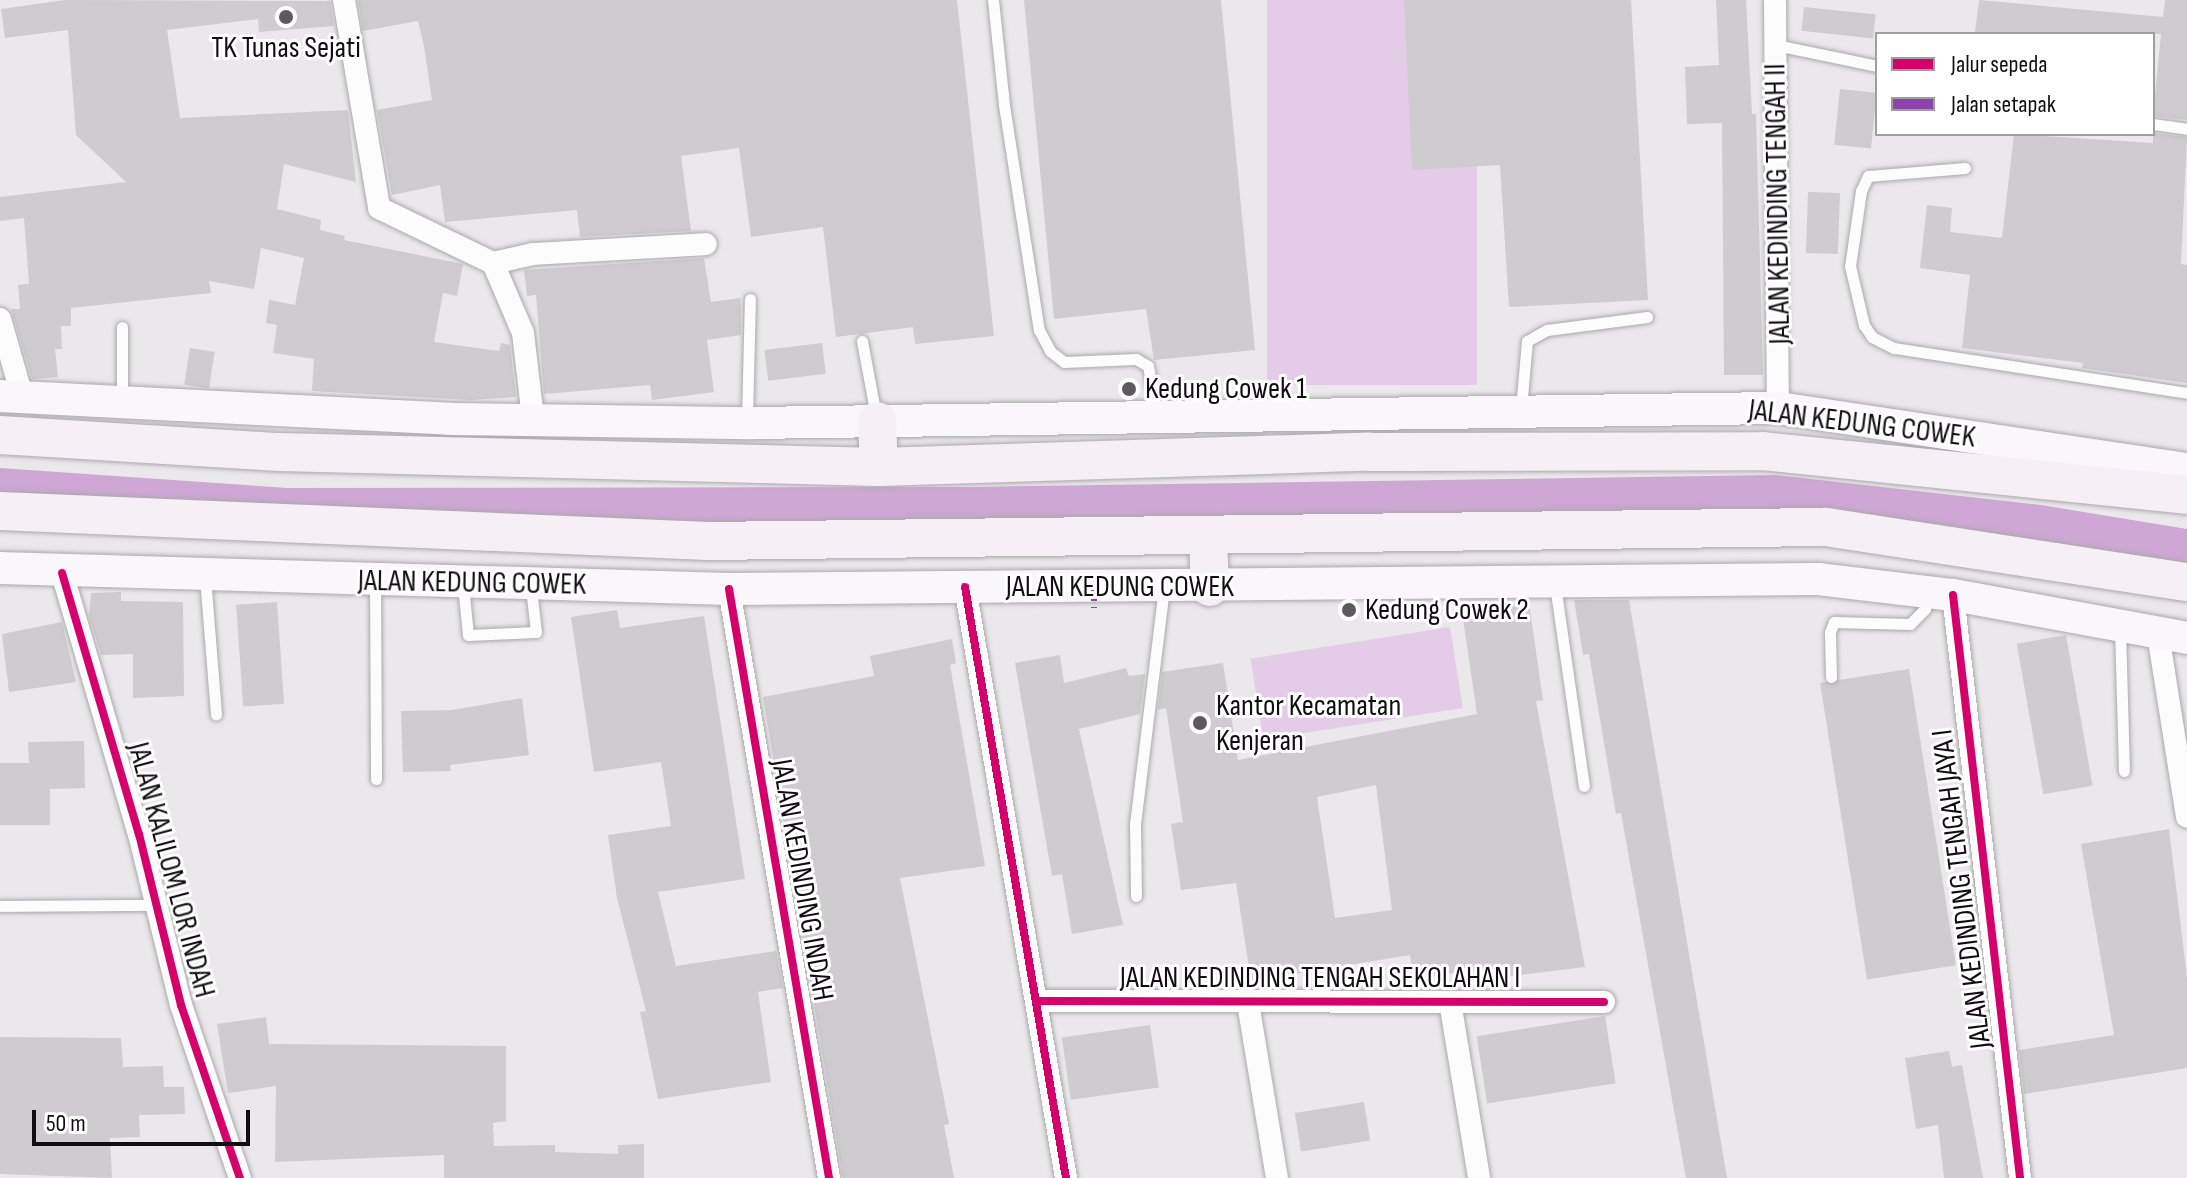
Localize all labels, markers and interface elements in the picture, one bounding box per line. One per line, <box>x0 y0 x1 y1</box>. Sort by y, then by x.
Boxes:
marker: TK Tunas Sejati <box>277 8 295 26</box>
place label: TK Tunas Sejati <box>211 30 361 66</box>
legend <box>1875 32 2155 136</box>
text: Jalur sepeda <box>1951 50 2047 79</box>
street label: JALAN KEDINDING TENGAH II <box>1758 63 1798 345</box>
text: Jalan setapak <box>1951 90 2056 119</box>
place label: Kedung Cowek 1 <box>1145 371 1307 407</box>
marker: Kedung Cowek 1 <box>1120 380 1138 398</box>
street label: JALAN KEDUNG COWEK <box>1746 392 1978 456</box>
street label: JALAN KEDUNG COWEK <box>358 563 586 603</box>
street label: JALAN KEDUNG COWEK <box>1006 569 1234 605</box>
place label: Kedung Cowek 2 <box>1365 592 1529 628</box>
marker: Kedung Cowek 2 <box>1340 601 1358 619</box>
place label: Kantor Kecamatan Kenjeran <box>1216 688 1401 758</box>
marker: Kantor Kecamatan Kenjeran <box>1191 714 1209 732</box>
street label: JALAN KEDINDING TENGAH JAYA I <box>1925 727 1999 1051</box>
street label: JALAN KALILOM LOR INDAH <box>120 738 222 1002</box>
street label: JALAN KEDINDING INDAH <box>763 756 841 1004</box>
street label: JALAN KEDINDING TENGAH SEKOLAHAN I <box>1120 960 1520 996</box>
scale bar <box>36 1094 254 1144</box>
text: 50 m <box>46 1109 86 1138</box>

